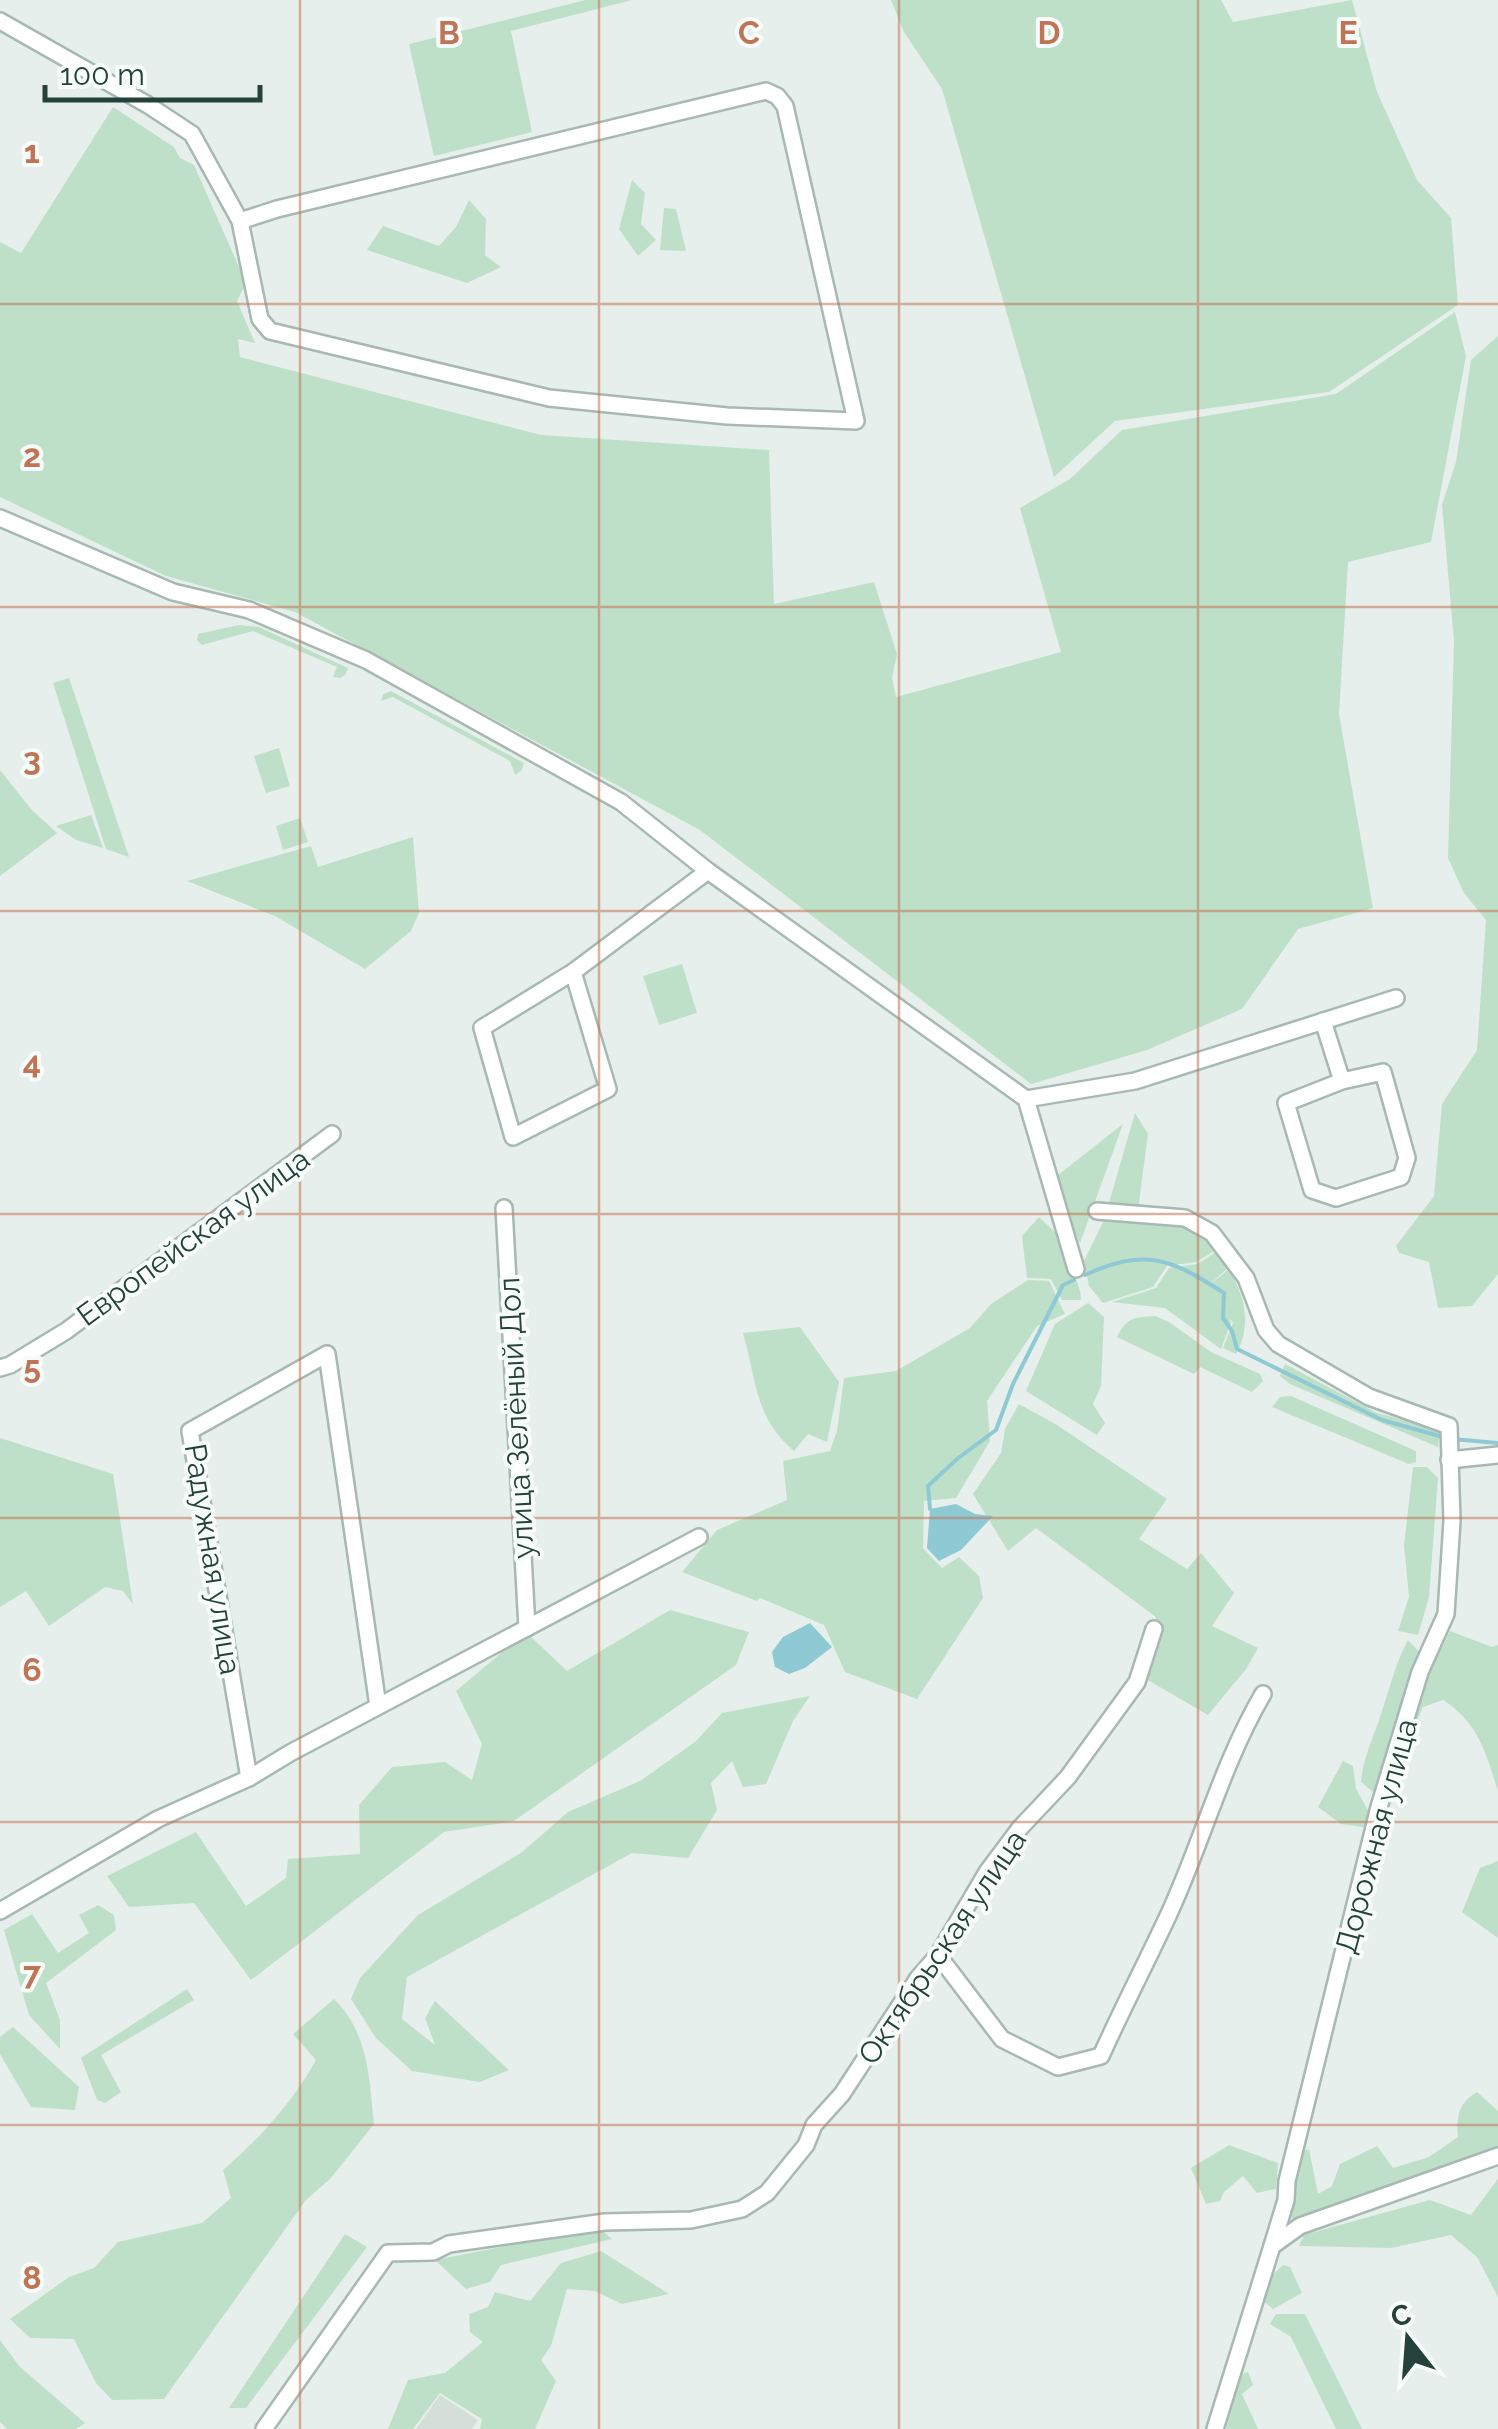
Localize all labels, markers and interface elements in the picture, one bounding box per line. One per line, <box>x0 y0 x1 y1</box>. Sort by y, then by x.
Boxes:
text: B <box>438 14 460 51</box>
text: C <box>738 14 760 51</box>
text: D <box>1038 14 1060 51</box>
text: E <box>1338 14 1358 51</box>
scale bar <box>45 40 260 102</box>
text: 100 m <box>60 57 145 92</box>
text: 1 <box>24 133 40 170</box>
text: 2 <box>23 437 41 474</box>
text: 3 <box>23 740 41 777</box>
text: 4 <box>23 1044 41 1081</box>
street label: Европейская улица <box>70 1141 316 1333</box>
street label: улица Зелёный Дол <box>491 1276 541 1560</box>
text: 5 <box>23 1348 41 1385</box>
street label: Радужная улица <box>177 1441 249 1677</box>
text: 6 <box>22 1651 42 1688</box>
street label: Дорожная улица <box>1328 1715 1424 1957</box>
street label: Октябрьская улица <box>851 1823 1033 2071</box>
text: 7 <box>23 1955 41 1992</box>
text: 8 <box>22 2259 42 2296</box>
north arrow <box>1358 2289 1458 2389</box>
text: С <box>1387 2297 1415 2334</box>

